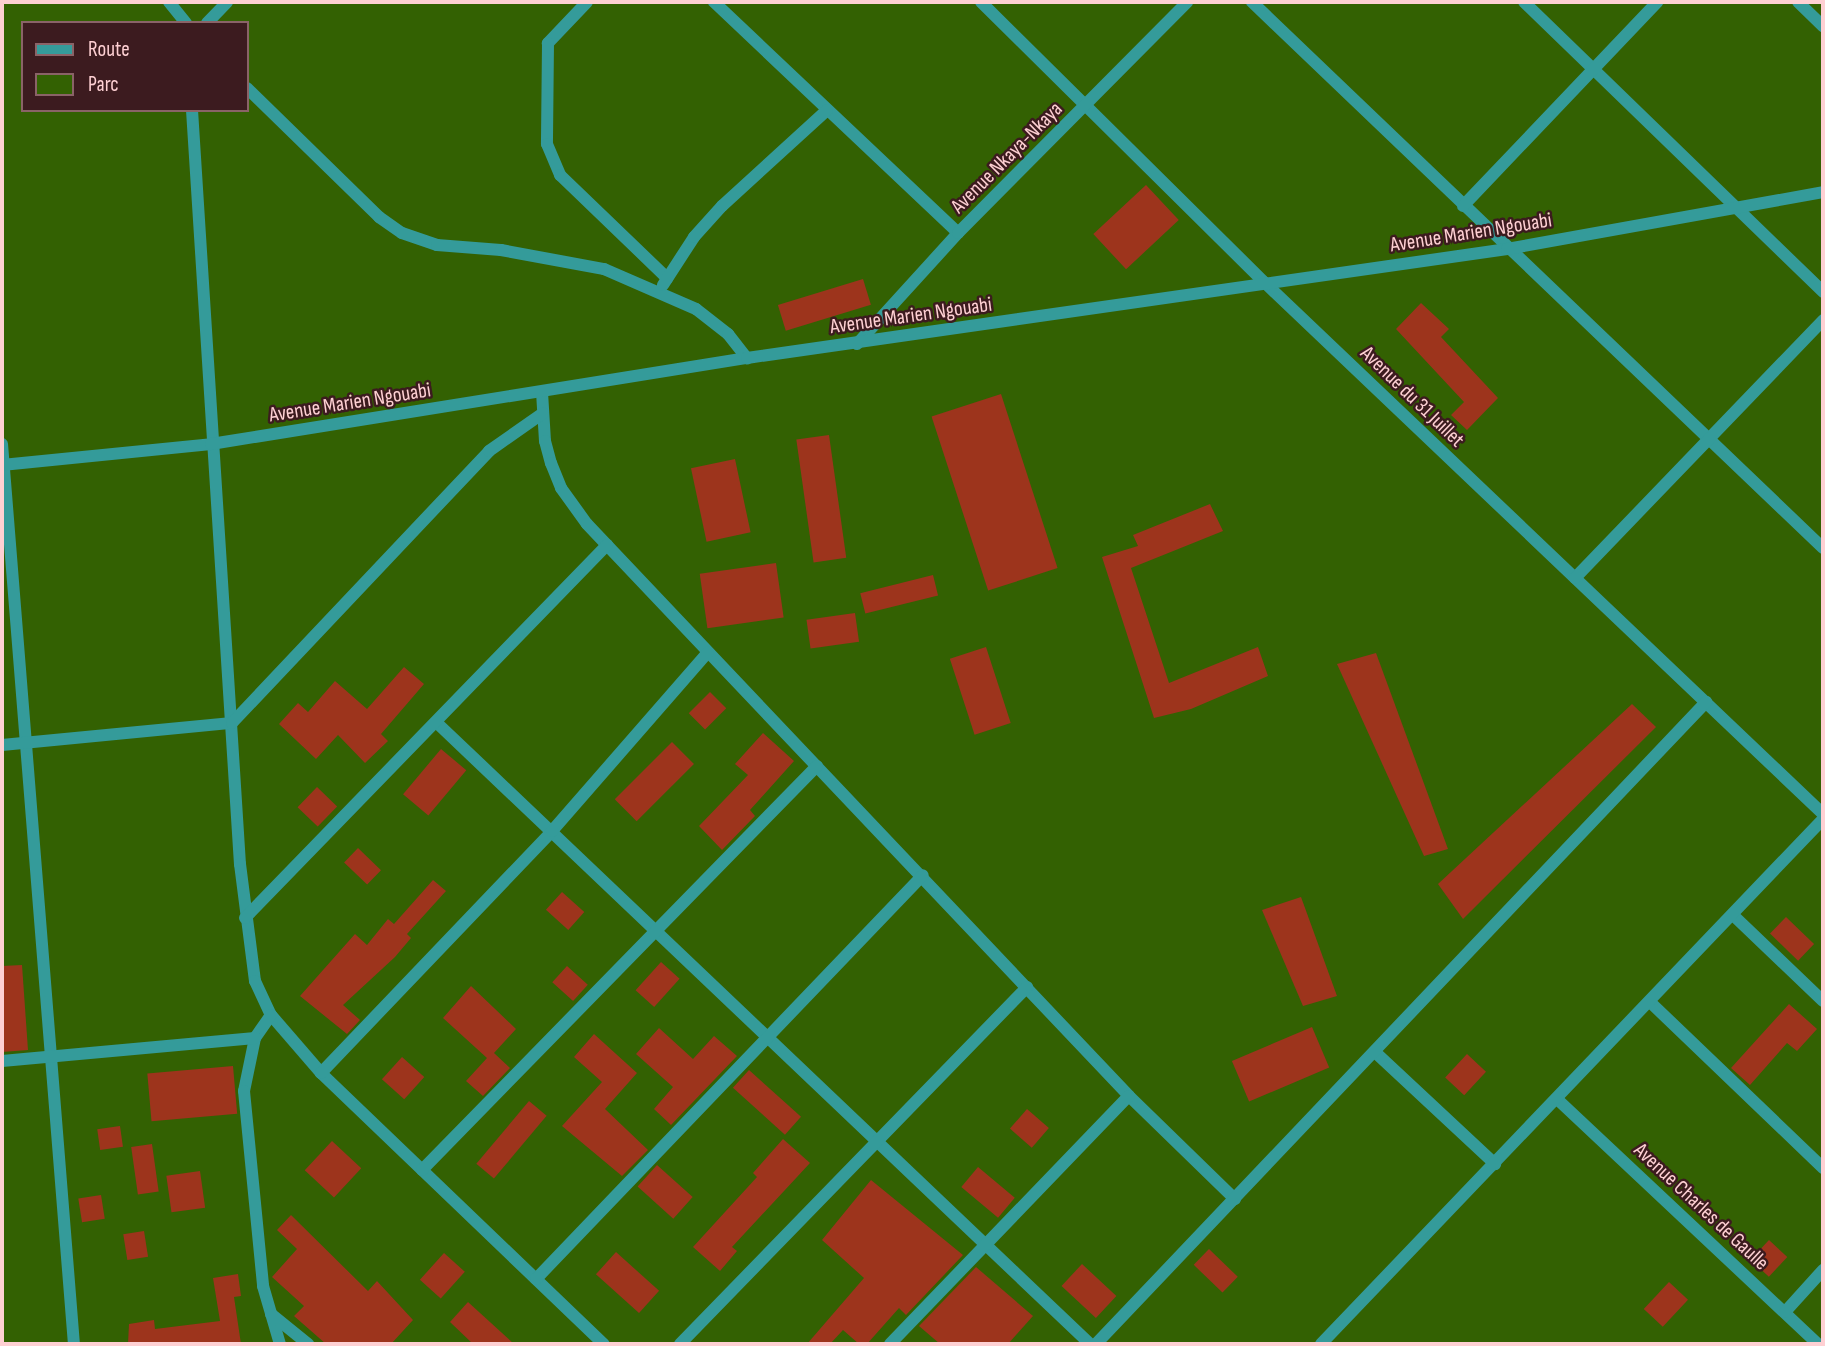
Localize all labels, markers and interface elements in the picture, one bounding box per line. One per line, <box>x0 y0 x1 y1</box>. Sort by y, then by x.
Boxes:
legend <box>21 21 248 112</box>
text: Route <box>88 37 130 62</box>
text: Parc <box>88 72 119 97</box>
street label: Avenue Nkaya-Nkaya <box>946 97 1068 219</box>
street label: Avenue Marien Ngouabi <box>1388 208 1554 258</box>
street label: Avenue Marien Ngouabi <box>828 292 994 340</box>
street label: Avenue du 31 Juillet <box>1355 341 1469 453</box>
street label: Avenue Marien Ngouabi <box>267 378 433 428</box>
street label: Avenue Charles de Gaulle <box>1628 1138 1774 1276</box>

